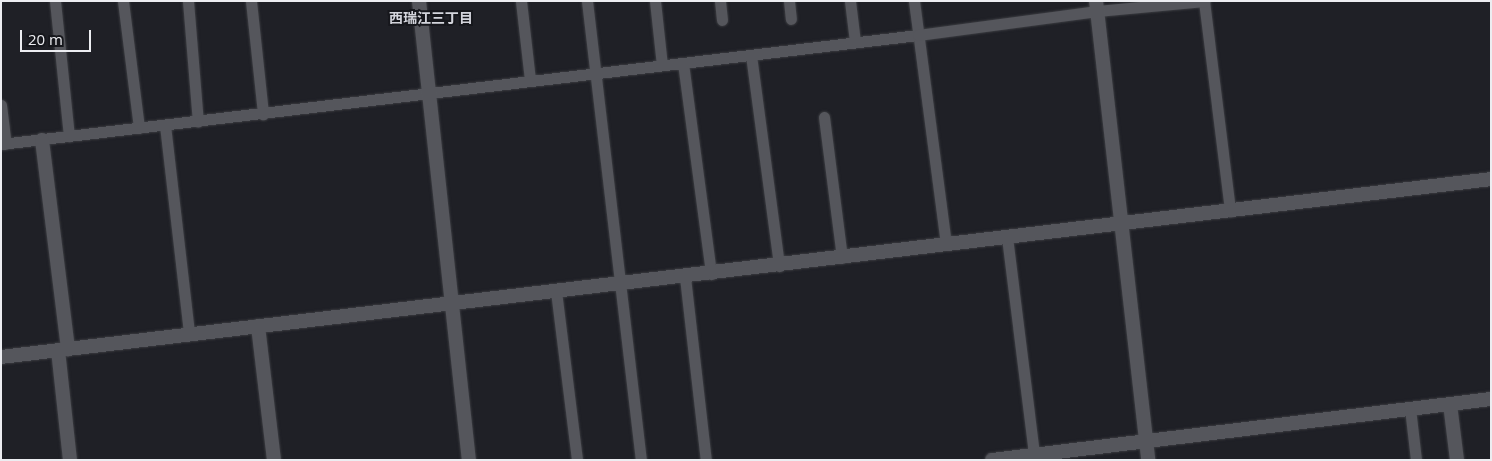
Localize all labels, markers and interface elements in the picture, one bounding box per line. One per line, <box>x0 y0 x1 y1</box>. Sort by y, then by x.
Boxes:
district label: 西瑞江三丁目 <box>389 10 473 26</box>
scale bar <box>22 20 94 52</box>
text: 20 m <box>28 29 63 49</box>

